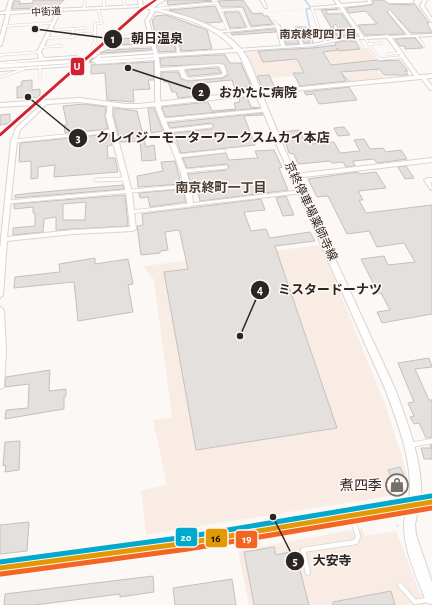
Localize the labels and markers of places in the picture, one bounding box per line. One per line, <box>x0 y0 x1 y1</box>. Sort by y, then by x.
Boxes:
callout: 朝日温泉 <box>103 26 191 51</box>
callout: おかたに病院 <box>191 80 305 105</box>
callout: クレイジーモーターワークスムカイ本店 <box>68 125 338 150</box>
callout: ミスタードーナツ <box>250 277 390 302</box>
shop icon: 煮四季 <box>384 472 410 498</box>
place label: 煮四季 <box>339 478 382 493</box>
callout: 大安寺 <box>285 548 360 573</box>

